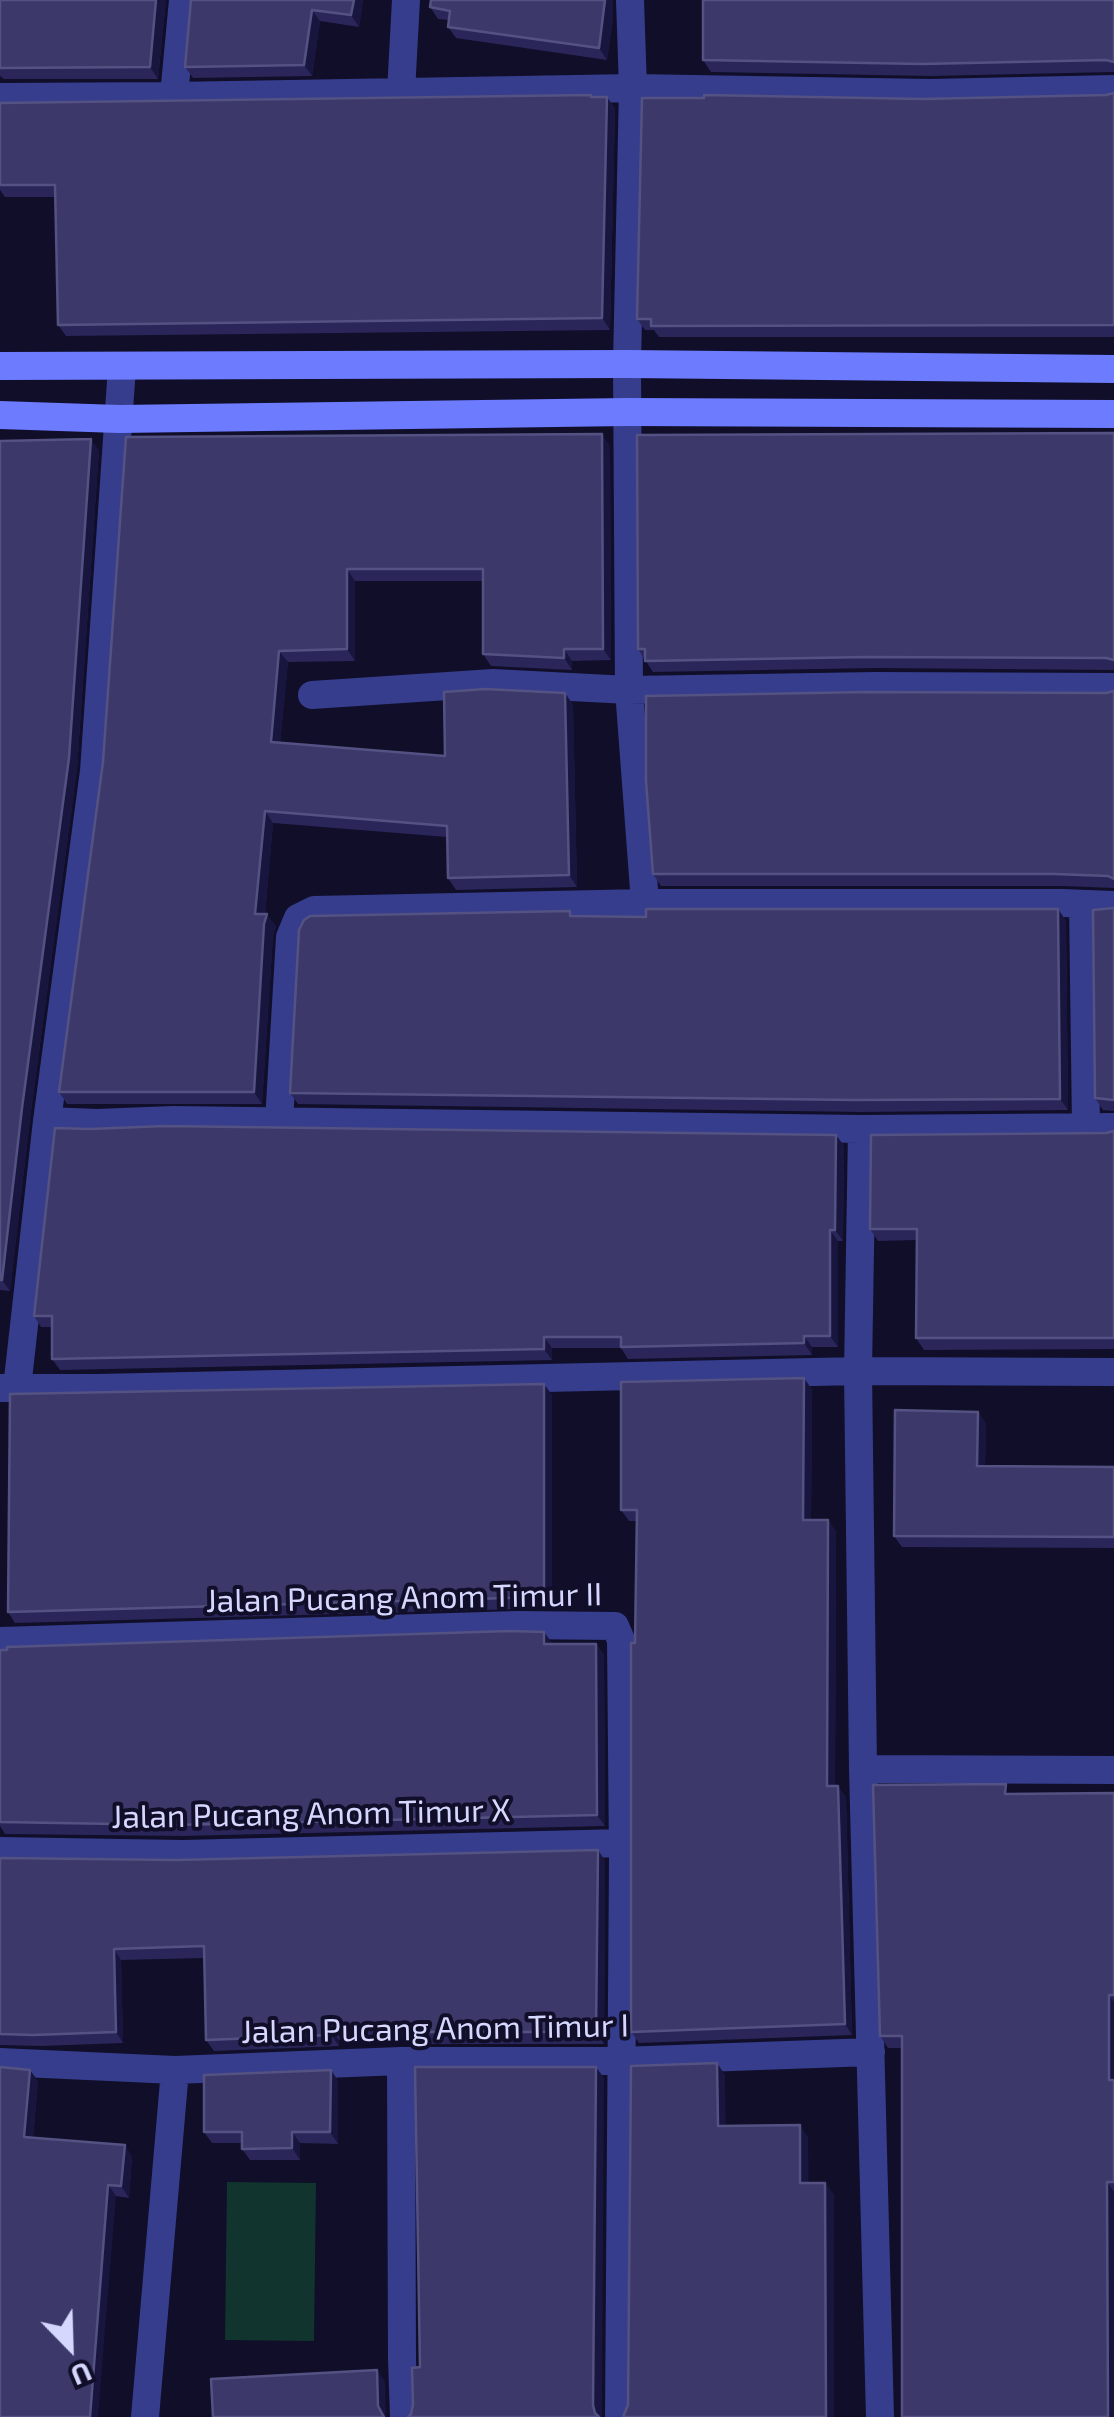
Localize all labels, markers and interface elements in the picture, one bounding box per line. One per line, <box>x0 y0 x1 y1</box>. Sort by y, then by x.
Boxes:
street label: Jalan Pucang Anom Timur II <box>205 1575 603 1621</box>
street label: Jalan Pucang Anom Timur X <box>111 1791 511 1837</box>
street label: Jalan Pucang Anom Timur I <box>241 2006 629 2052</box>
north arrow <box>20 2297 120 2397</box>
text: U <box>66 2355 97 2394</box>

